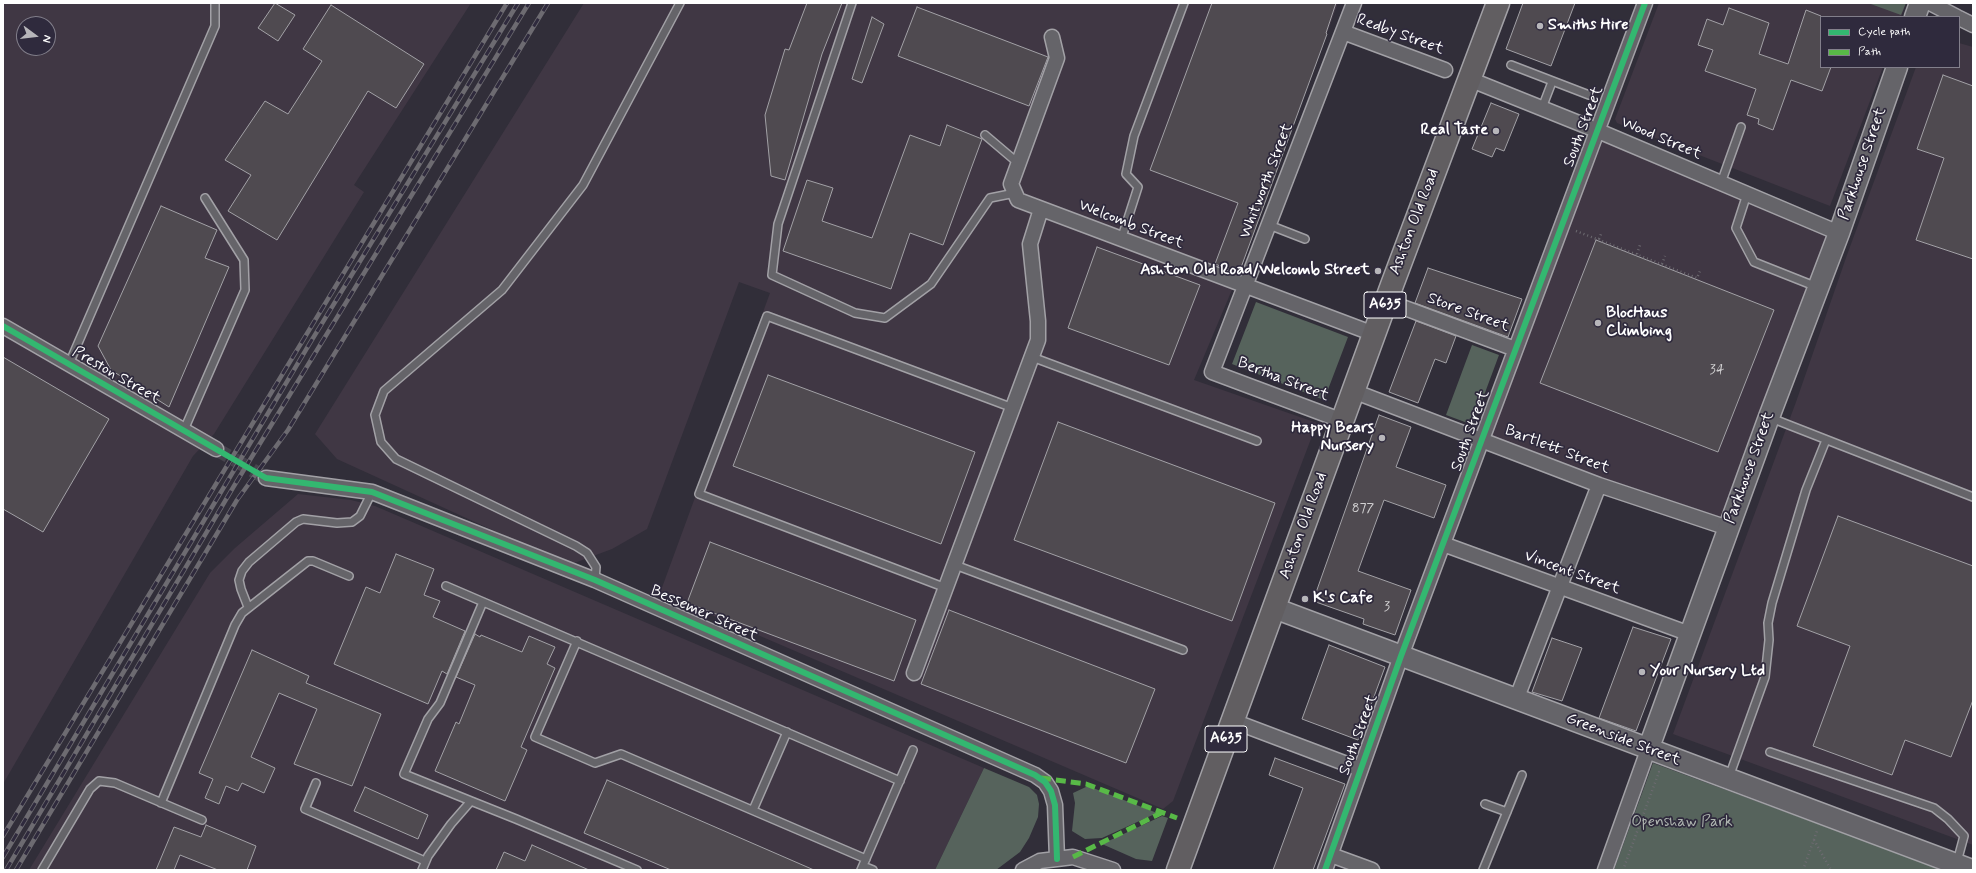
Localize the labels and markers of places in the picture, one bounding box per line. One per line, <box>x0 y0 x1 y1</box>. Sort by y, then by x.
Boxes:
place label: Smiths Hire <box>1548 16 1628 36</box>
marker: Smiths Hire <box>1535 21 1545 31</box>
place label: Real Taste <box>1421 121 1488 141</box>
marker: Real Taste <box>1491 126 1501 136</box>
place label: Ashton Old Road/Welcomb Street <box>1140 261 1370 281</box>
marker: Ashton Old Road/Welcomb Street <box>1373 266 1383 276</box>
place label: BlocHaus Climbing <box>1606 304 1672 342</box>
marker: BlocHaus Climbing <box>1593 318 1603 328</box>
place label: Happy Bears Nursery <box>1291 419 1374 457</box>
marker: Happy Bears Nursery <box>1377 433 1387 443</box>
place label: K's Cafe <box>1313 589 1373 609</box>
marker: K's Cafe <box>1300 594 1310 604</box>
place label: Your Nursery Ltd <box>1650 662 1765 682</box>
marker: Your Nursery Ltd <box>1637 667 1647 677</box>

